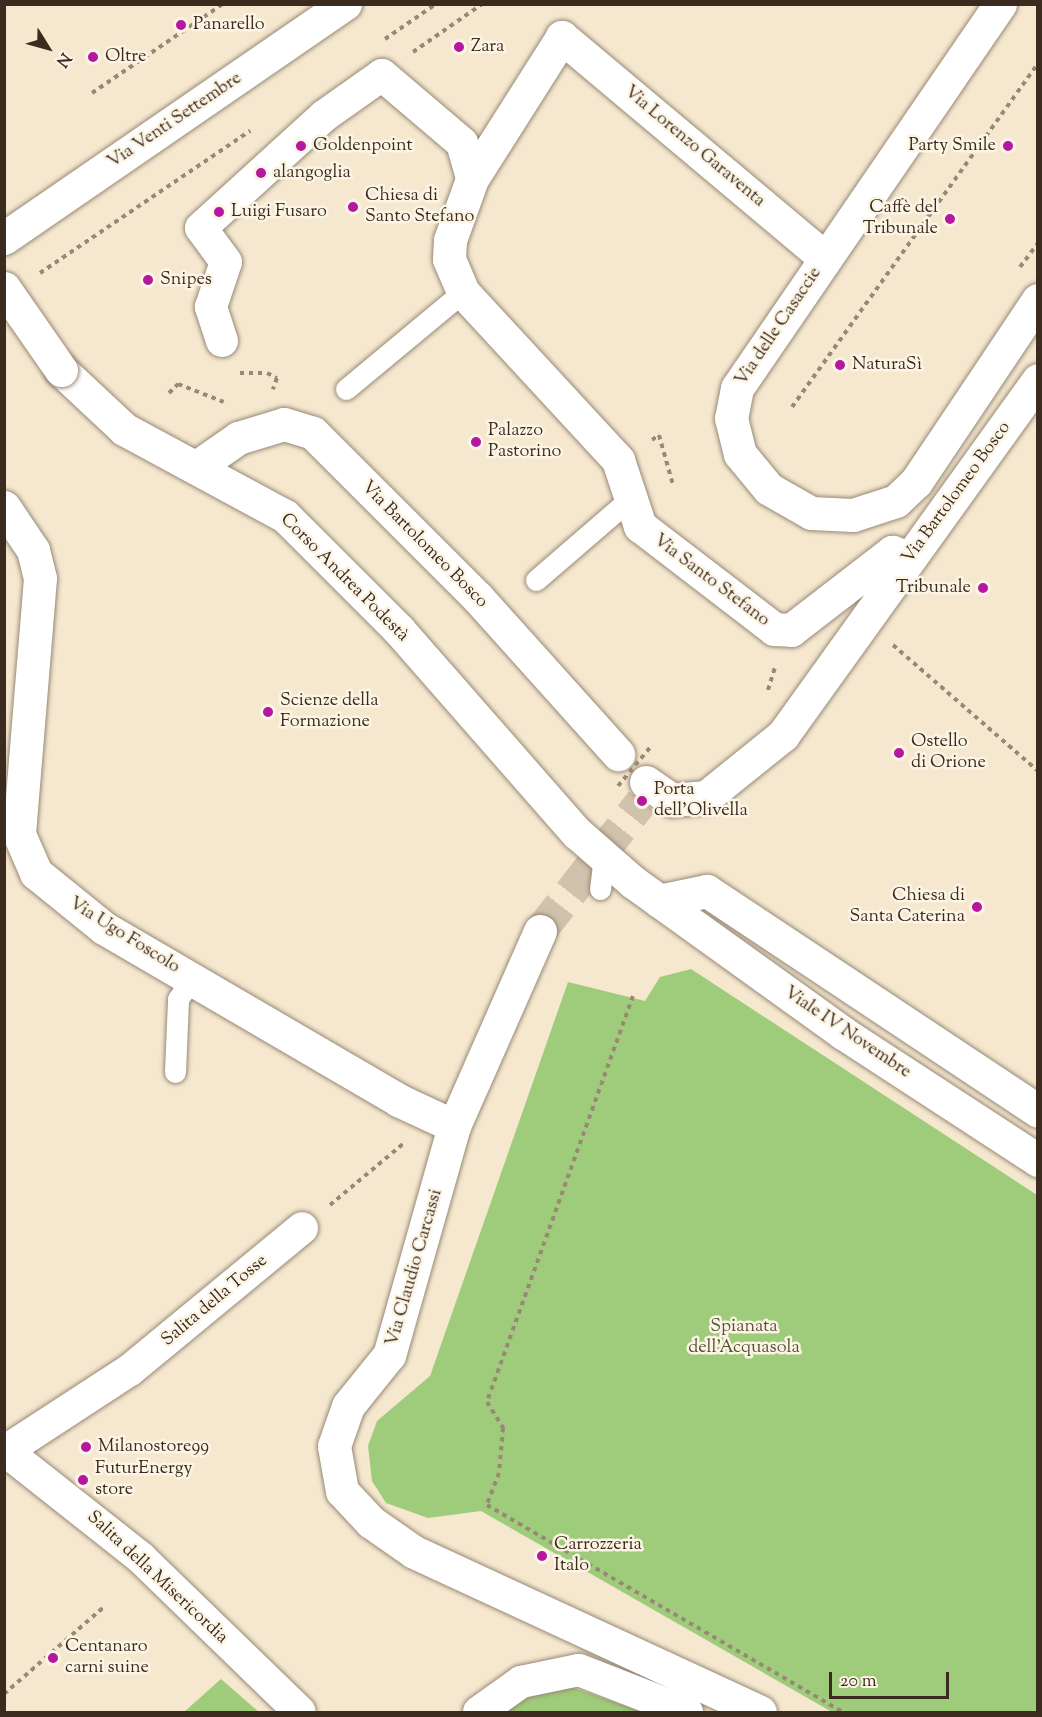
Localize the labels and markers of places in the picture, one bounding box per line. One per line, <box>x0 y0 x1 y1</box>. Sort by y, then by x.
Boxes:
place label: Panarello <box>193 14 265 36</box>
marker: Panarello <box>174 18 188 32</box>
place label: Zara <box>471 36 504 58</box>
marker: Zara <box>452 40 466 54</box>
place label: Oltre <box>105 46 146 68</box>
marker: Oltre <box>86 50 100 64</box>
place label: Goldenpoint <box>313 135 413 157</box>
place label: Party Smile <box>908 135 996 157</box>
marker: Goldenpoint <box>294 139 308 153</box>
marker: Party Smile <box>1001 139 1015 153</box>
place label: alangoglia <box>273 162 351 184</box>
marker: alangoglia <box>254 166 268 180</box>
place label: Chiesa di Santo Stefano <box>365 186 474 228</box>
place label: Caffè del Tribunale <box>863 198 938 240</box>
marker: Chiesa di Santo Stefano <box>346 200 360 214</box>
place label: Luigi Fusaro <box>231 201 327 223</box>
marker: Luigi Fusaro <box>212 205 226 219</box>
marker: Caffè del Tribunale <box>943 212 957 226</box>
place label: Snipes <box>160 269 212 291</box>
marker: Snipes <box>141 273 155 287</box>
place label: NaturaSì <box>852 354 922 376</box>
marker: NaturaSì <box>833 358 847 372</box>
place label: Palazzo Pastorino <box>488 421 561 464</box>
marker: Palazzo Pastorino <box>469 435 483 449</box>
place label: Tribunale <box>896 577 971 599</box>
marker: Tribunale <box>976 581 990 595</box>
place label: Scienze della Formazione <box>280 691 379 734</box>
marker: Scienze della Formazione <box>261 705 275 719</box>
place label: Ostello di Orione <box>911 732 986 774</box>
marker: Ostello di Orione <box>892 746 906 760</box>
place label: Porta dell'Olivella <box>654 780 748 822</box>
marker: Porta dell'Olivella <box>635 794 649 808</box>
place label: Chiesa di Santa Caterina <box>850 886 965 928</box>
marker: Chiesa di Santa Caterina <box>970 900 984 914</box>
place label: Milanostore99 <box>98 1436 209 1458</box>
marker: Milanostore99 <box>79 1440 93 1454</box>
place label: FuturEnergy store <box>95 1459 193 1502</box>
marker: FuturEnergy store <box>76 1473 90 1487</box>
place label: Carrozzeria Italo <box>554 1535 642 1578</box>
marker: Carrozzeria Italo <box>535 1549 549 1563</box>
place label: Centanaro carni suine <box>65 1637 149 1680</box>
marker: Centanaro carni suine <box>46 1651 60 1665</box>

